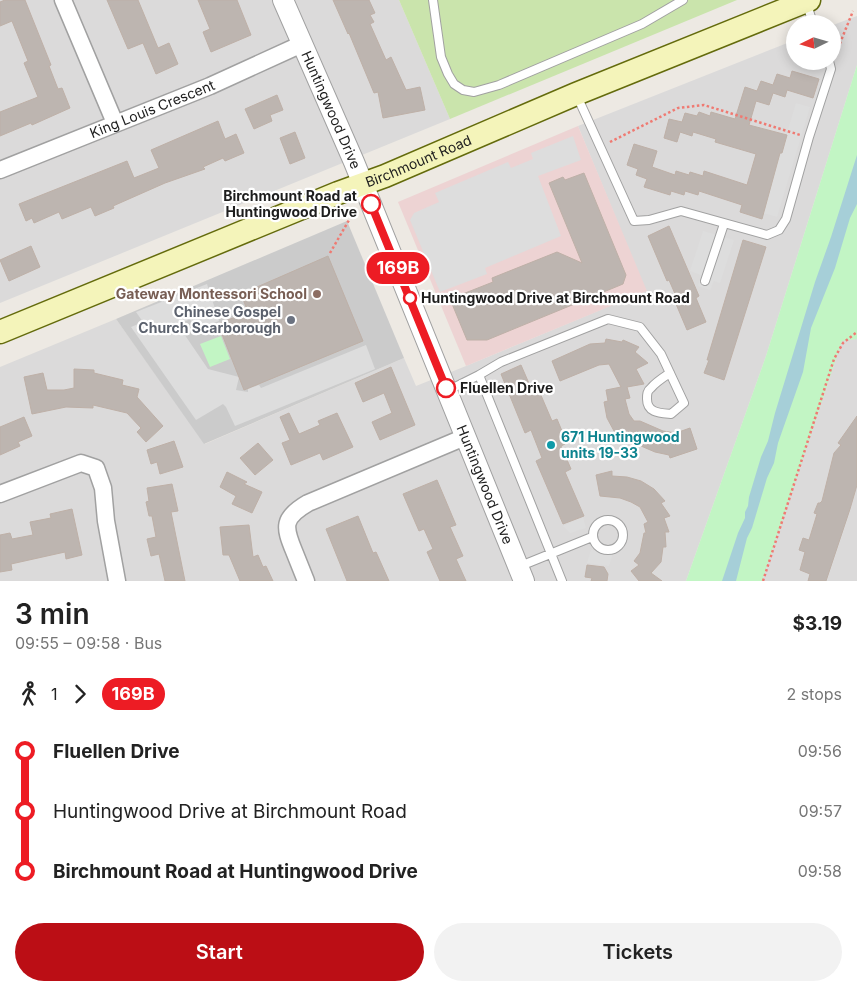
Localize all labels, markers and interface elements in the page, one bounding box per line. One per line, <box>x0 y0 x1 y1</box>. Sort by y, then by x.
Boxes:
north arrow <box>786 15 841 70</box>
map controls <box>786 15 841 70</box>
street label: Huntingwood Drive <box>298 48 365 171</box>
street label: King Louis Crescent <box>87 76 218 141</box>
street label: Birchmount Road <box>363 131 474 190</box>
place label: Birchmount Road at Huntingwood Drive <box>223 187 357 220</box>
marker: Birchmount Road at Huntingwood Drive <box>361 194 381 214</box>
line badge: 169B <box>363 252 433 284</box>
text: 169B <box>376 257 420 278</box>
place label: Gateway Montessori School <box>116 285 307 302</box>
marker: Gateway Montessori School <box>311 288 323 300</box>
place label: Huntingwood Drive at Birchmount Road <box>421 289 690 306</box>
marker: Huntingwood Drive at Birchmount Road <box>403 291 417 305</box>
place label: Chinese Gospel Church Scarborough <box>138 303 281 336</box>
marker: Chinese Gospel Church Scarborough <box>285 314 297 326</box>
marker: Fluellen Drive <box>436 378 456 398</box>
place label: Fluellen Drive <box>460 379 553 396</box>
street label: Huntingwood Drive <box>454 422 517 547</box>
place label: 671 Huntingwood units 19-33 <box>561 428 680 461</box>
marker: 671 Huntingwood units 19-33 <box>545 439 557 451</box>
text: 3 min <box>15 597 90 631</box>
text: $3.19 <box>793 612 842 635</box>
text: 09:55 – 09:58 · Bus <box>15 633 162 653</box>
icon: walk <box>15 680 43 708</box>
icon: forward <box>66 680 94 708</box>
text: 169B <box>112 683 155 704</box>
text: 1 <box>51 684 58 704</box>
text: 2 stops <box>786 684 842 704</box>
text: Fluellen Drive <box>53 740 180 763</box>
text: 09:56 <box>798 741 842 761</box>
text: Huntingwood Drive at Birchmount Road <box>53 800 407 823</box>
text: 09:57 <box>799 801 842 821</box>
text: Birchmount Road at Huntingwood Drive <box>53 860 418 883</box>
text: 09:58 <box>798 861 842 881</box>
button: Start <box>15 923 424 981</box>
button: Tickets <box>434 923 842 981</box>

